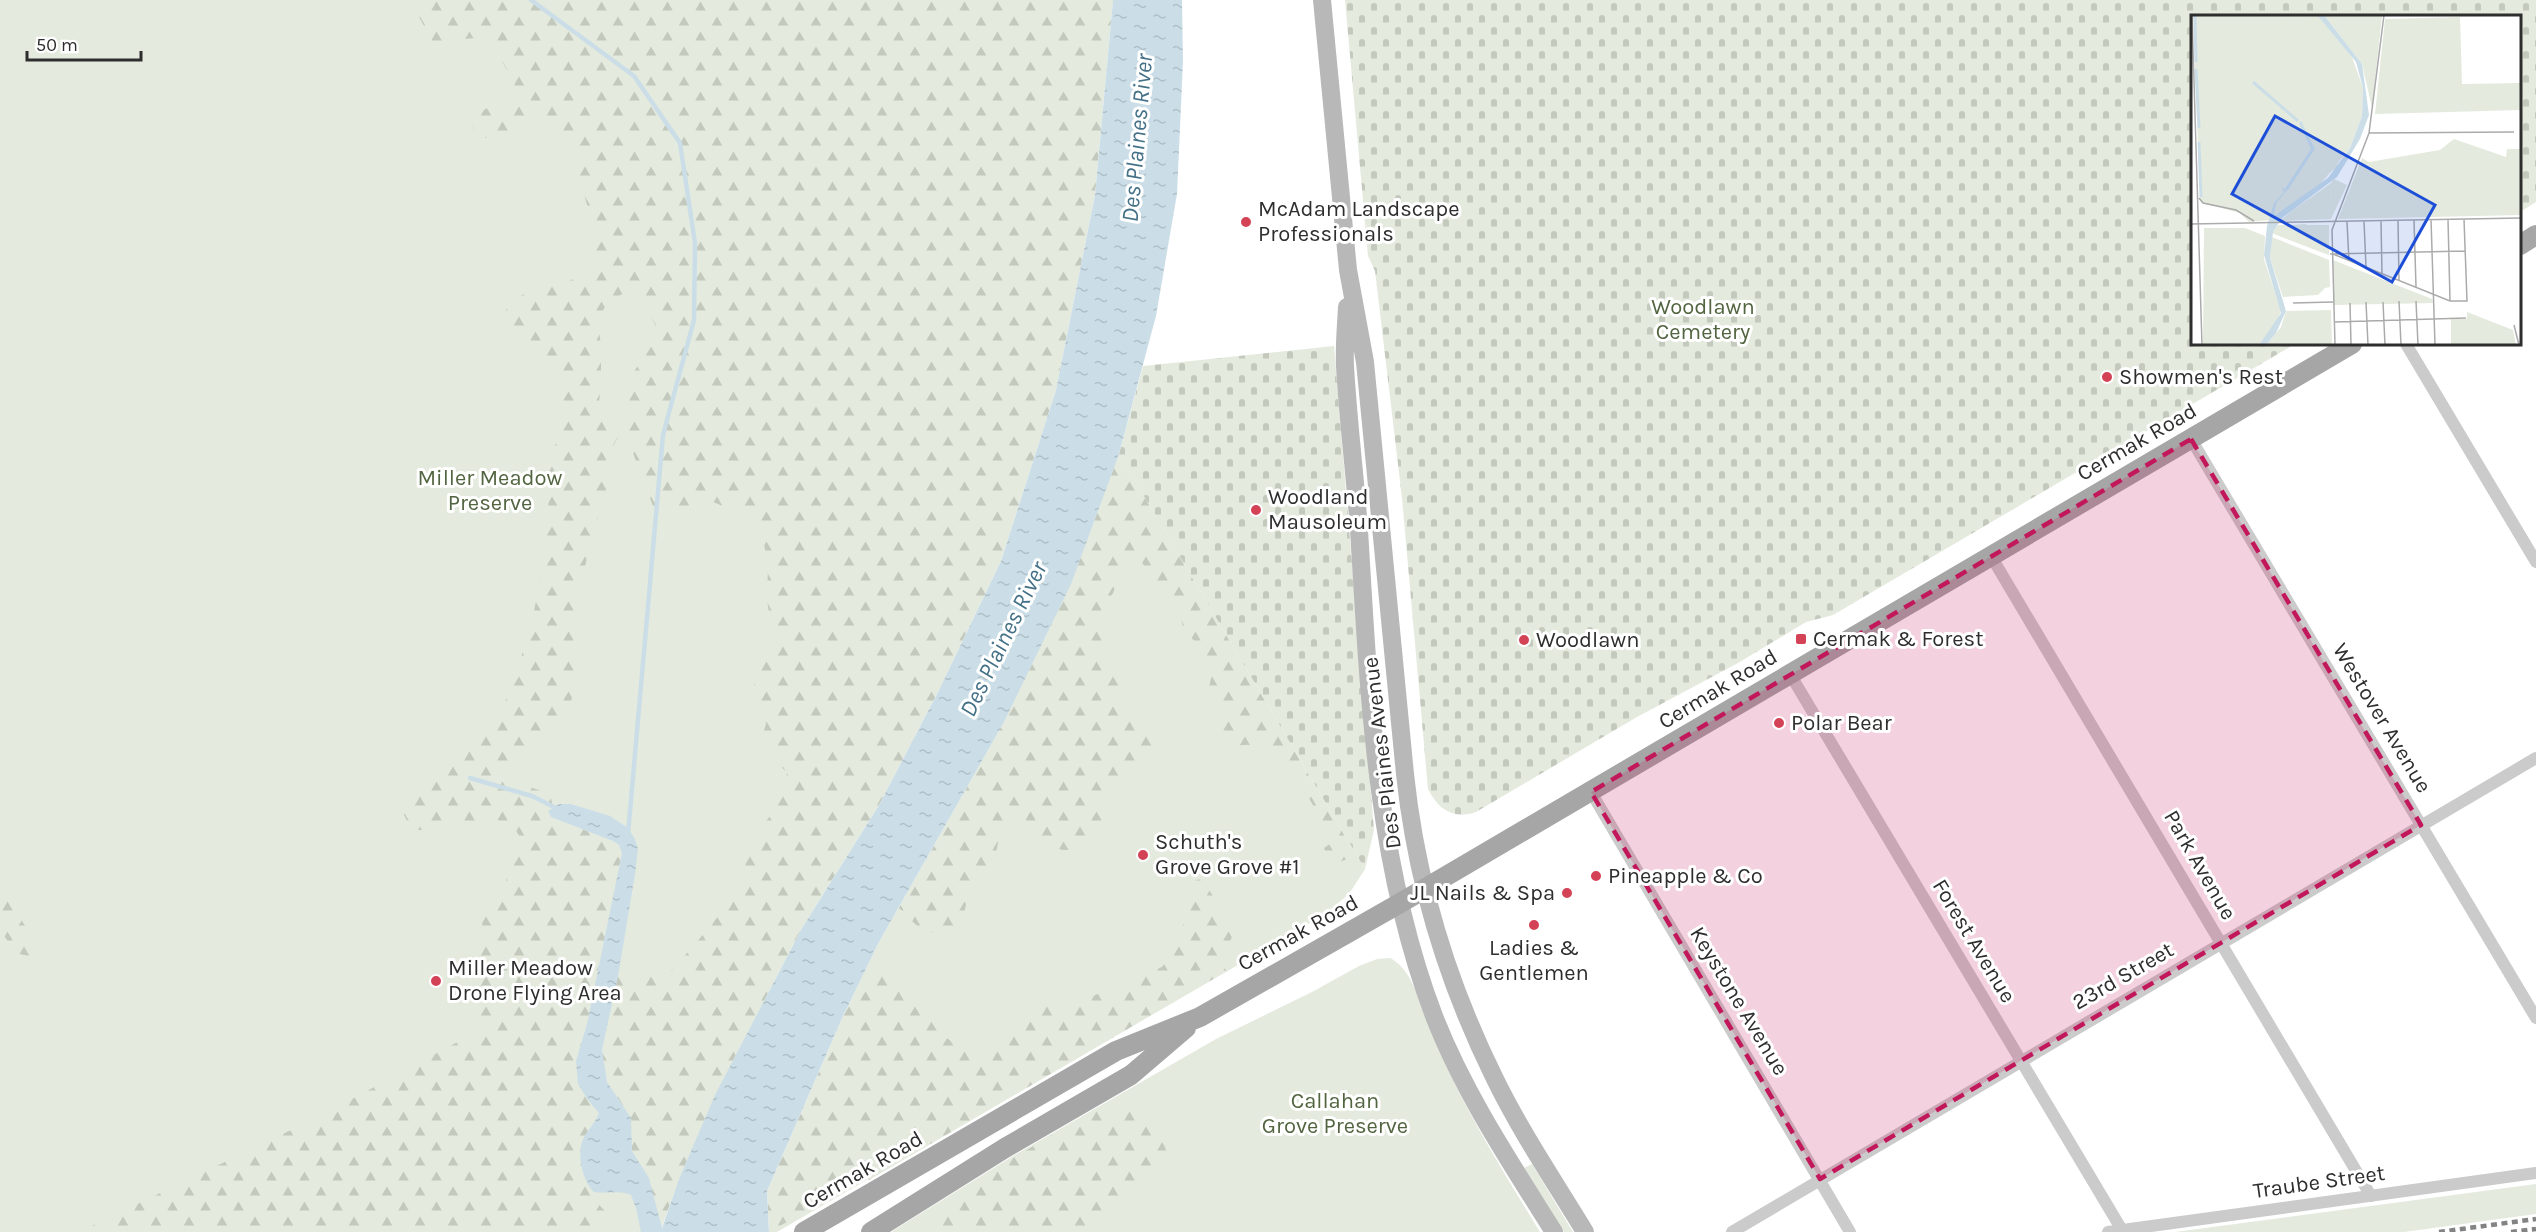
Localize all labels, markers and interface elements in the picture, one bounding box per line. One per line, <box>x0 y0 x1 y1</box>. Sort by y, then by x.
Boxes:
inset map <box>2191 15 2521 345</box>
scale bar <box>27 24 141 62</box>
text: 50 m <box>36 34 78 56</box>
water label: Des Plaines River <box>1116 52 1158 223</box>
place label: McAdam Landscape Professionals <box>1258 196 1459 247</box>
marker: McAdam Landscape Professionals <box>1239 215 1253 229</box>
park label: Woodlawn Cemetery <box>1651 294 1755 345</box>
place label: Showmen's Rest <box>2119 364 2283 390</box>
marker: Showmen's Rest <box>2100 370 2114 384</box>
street label: Cermak Road <box>2073 397 2201 487</box>
park label: Miller Meadow Preserve <box>417 465 563 516</box>
place label: Woodland Mausoleum <box>1268 484 1387 535</box>
marker: Woodland Mausoleum <box>1249 503 1263 517</box>
water label: Des Plaines River <box>953 556 1053 721</box>
place label: Cermak & Forest <box>1813 626 1983 652</box>
place label: Woodlawn <box>1536 627 1640 653</box>
marker: Cermak & Forest <box>1794 632 1808 646</box>
marker: Woodlawn <box>1517 633 1531 647</box>
street label: Westover Avenue <box>2327 638 2437 798</box>
street label: Cermak Road <box>1654 643 1782 735</box>
street label: Des Plaines Avenue <box>1357 655 1407 851</box>
place label: Polar Bear <box>1791 710 1892 736</box>
marker: Polar Bear <box>1772 716 1786 730</box>
street label: Park Avenue <box>2158 806 2242 924</box>
place label: Schuth's Grove Grove #1 <box>1155 829 1299 880</box>
marker: Schuth's Grove Grove #1 <box>1136 848 1150 862</box>
place label: Pineapple & Co <box>1608 863 1763 889</box>
marker: Pineapple & Co <box>1589 869 1603 883</box>
street label: Forest Avenue <box>1927 874 2021 1008</box>
place label: JL Nails & Spa <box>1410 880 1555 906</box>
marker: JL Nails & Spa <box>1560 886 1574 900</box>
street label: Cermak Road <box>1233 889 1363 977</box>
marker: Ladies & Gentlemen <box>1527 918 1541 932</box>
street label: Keystone Avenue <box>1684 922 1794 1080</box>
place label: Ladies & Gentlemen <box>1479 935 1589 986</box>
street label: 23rd Street <box>2068 937 2178 1015</box>
place label: Miller Meadow Drone Flying Area <box>448 955 622 1006</box>
marker: Miller Meadow Drone Flying Area <box>429 974 443 988</box>
park label: Callahan Grove Preserve <box>1262 1088 1408 1139</box>
street label: Cermak Road <box>799 1125 927 1215</box>
street label: Traube Street <box>2251 1160 2387 1204</box>

